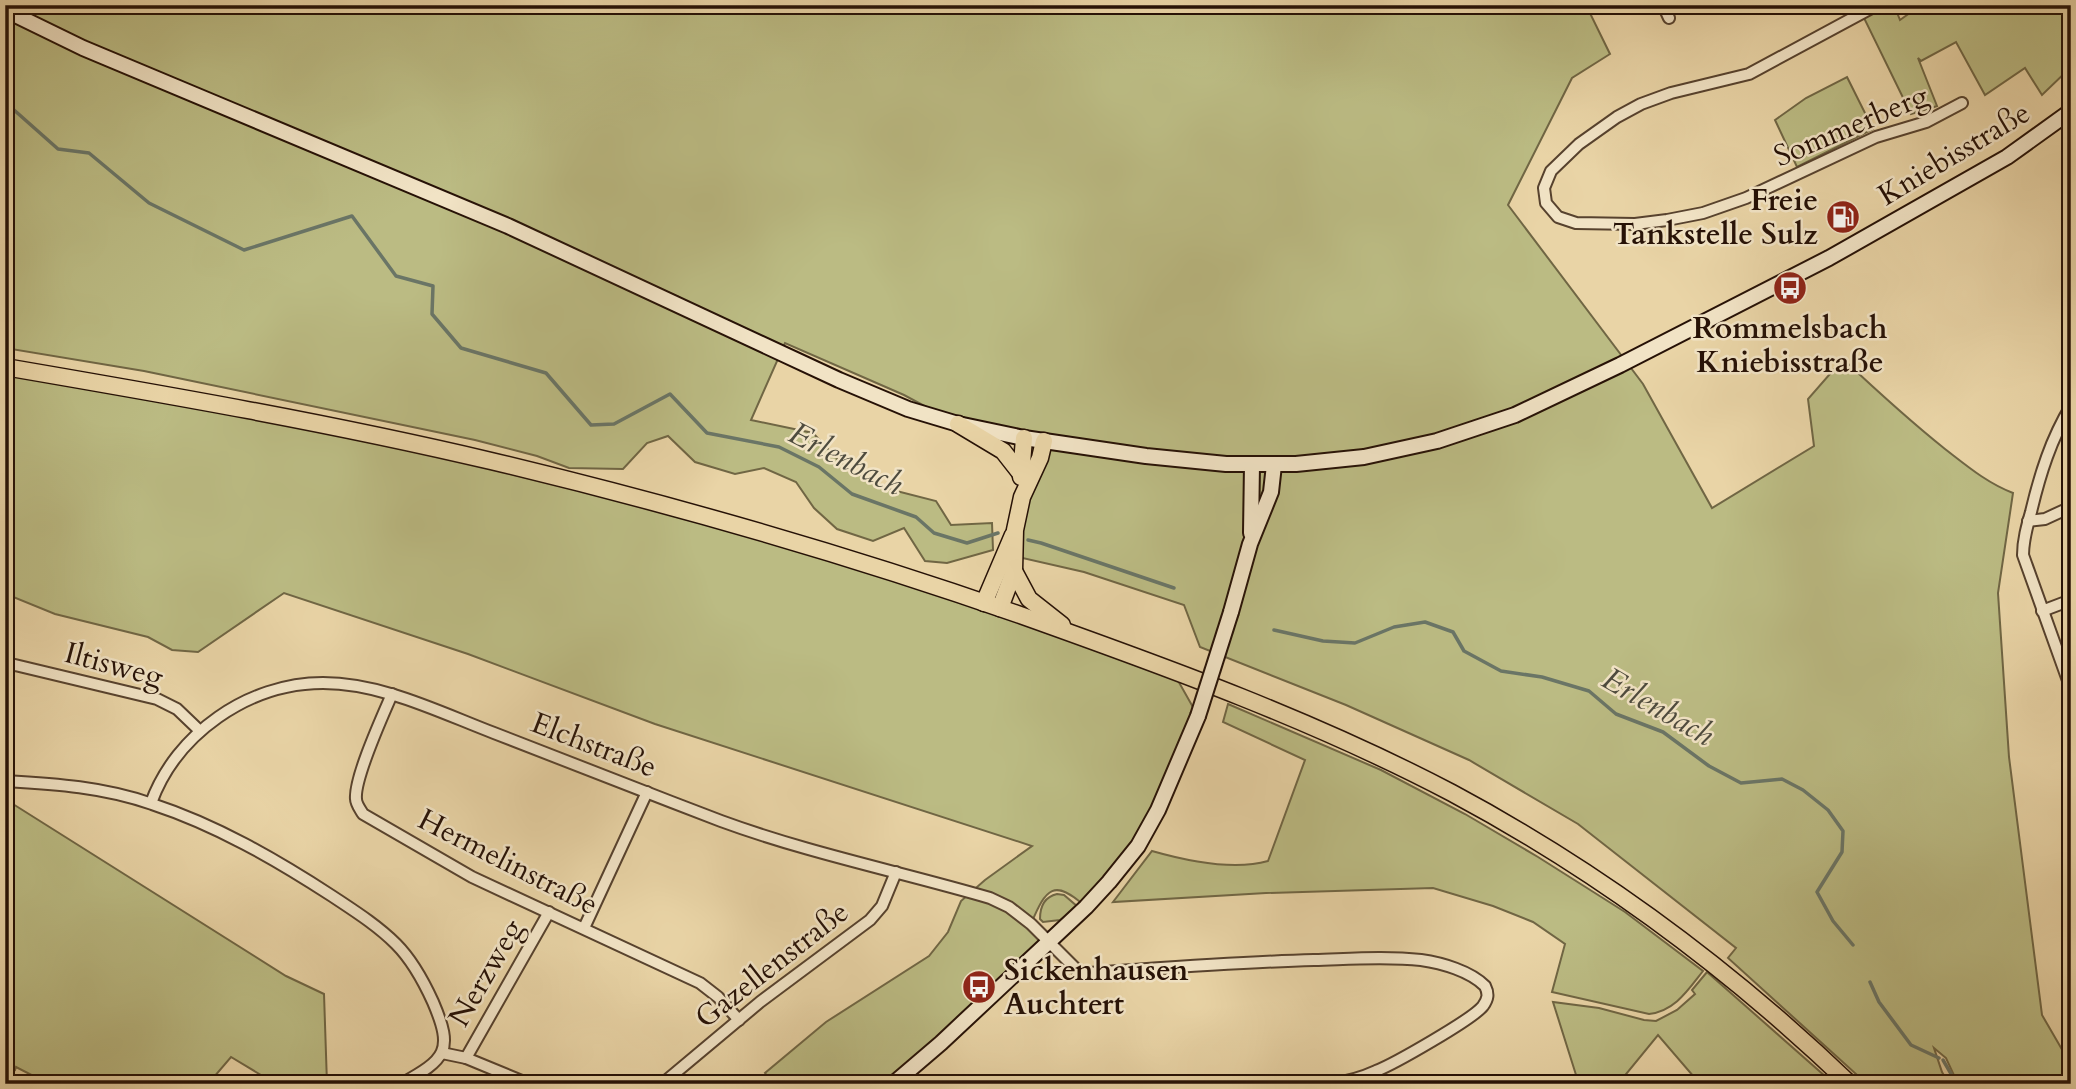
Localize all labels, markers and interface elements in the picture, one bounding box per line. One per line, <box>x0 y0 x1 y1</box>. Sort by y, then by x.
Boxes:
street label: Sommerberg <box>1767 75 1935 177</box>
street label: Kniebisstraße <box>1870 92 2038 216</box>
place label: Freie Tankstelle Sulz <box>1613 180 1818 255</box>
fuel station icon: Freie Tankstelle Sulz <box>1824 198 1862 236</box>
bus stop icon: Rommelsbach Kniebisstraße <box>1771 269 1809 307</box>
place label: Rommelsbach Kniebisstraße <box>1693 308 1888 383</box>
water label: Erlenbach <box>781 412 911 506</box>
street label: Iltisweg <box>60 632 168 698</box>
water label: Erlenbach <box>1594 657 1722 757</box>
street label: Elchstraße <box>525 702 663 788</box>
street label: Hermelinstraße <box>411 799 605 925</box>
street label: Gazellenstraße <box>687 892 857 1038</box>
street label: Nerzweg <box>439 911 533 1034</box>
place label: Sickenhausen Auchtert <box>1004 950 1189 1025</box>
bus stop icon: Sickenhausen Auchtert <box>960 968 998 1006</box>

